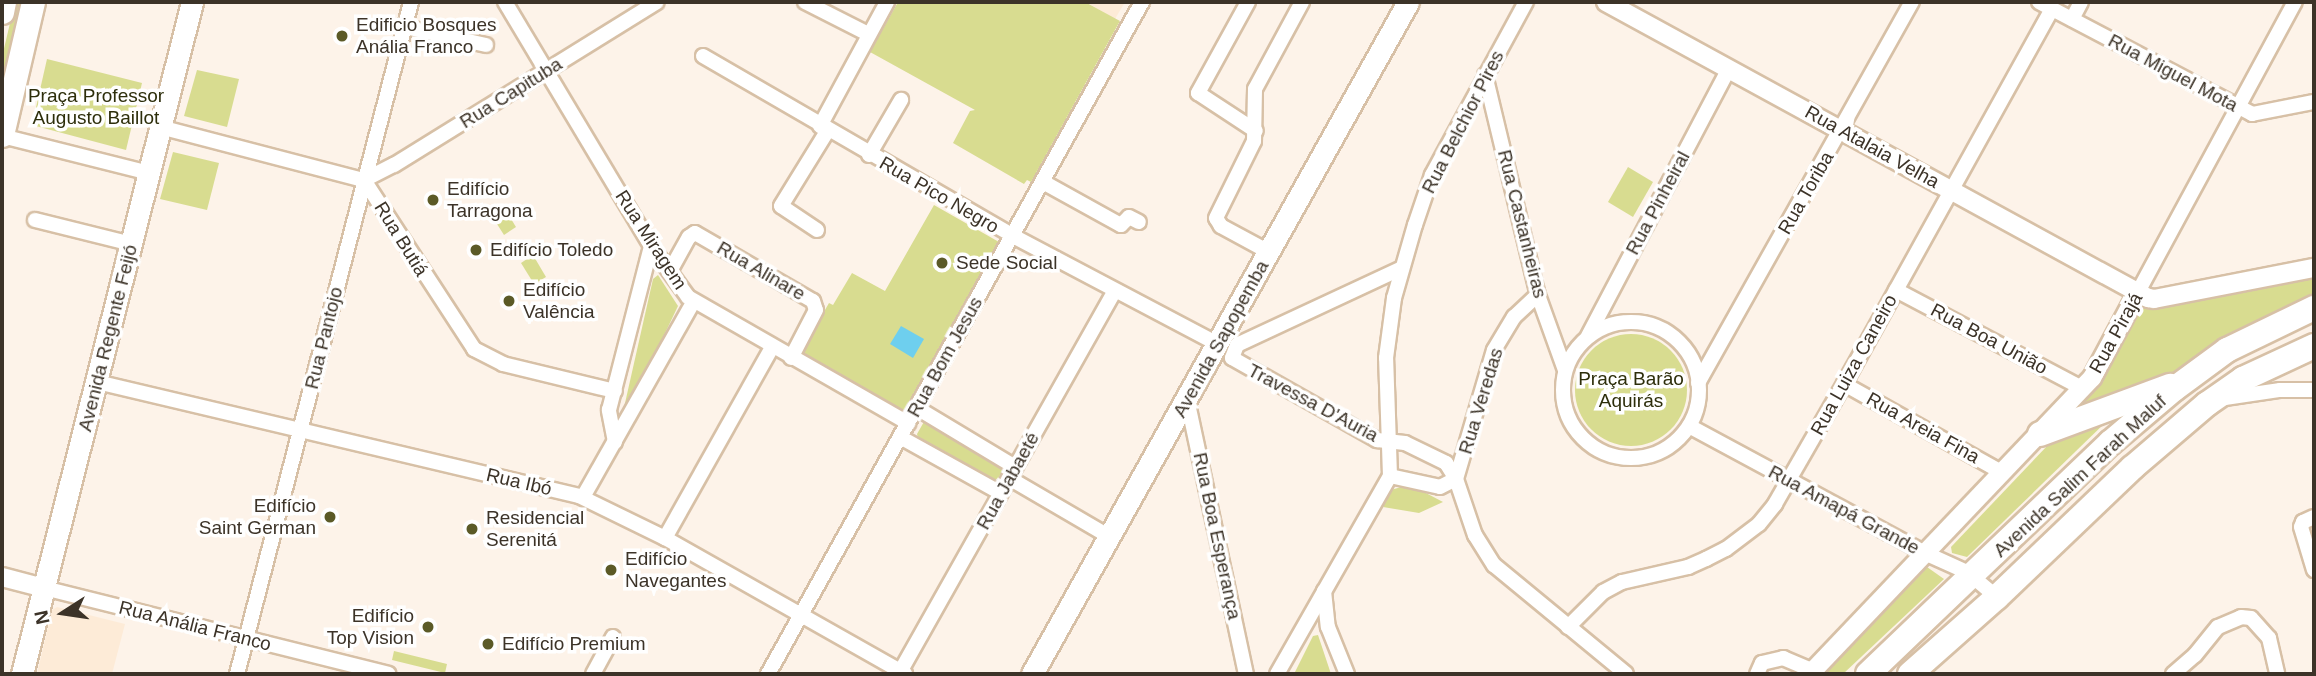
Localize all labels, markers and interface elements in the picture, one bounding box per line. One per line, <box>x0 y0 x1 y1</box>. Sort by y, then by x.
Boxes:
place label: Edificio Bosques Anália Franco <box>356 14 496 58</box>
marker: Edificio Bosques Anália Franco <box>334 28 350 44</box>
street label: Rua Miguel Mota <box>2104 29 2242 117</box>
street label: Rua Belchior Pires <box>1417 47 1509 197</box>
street label: Rua Capituba <box>456 53 566 133</box>
park label: Praça Professor Augusto Baillot <box>28 85 164 129</box>
street label: Rua Atalaia Velha <box>1800 100 1944 194</box>
street label: Rua Castanheiras <box>1493 147 1551 301</box>
street label: Rua Pinheiral <box>1621 147 1695 259</box>
street label: Rua Toriba <box>1773 148 1839 238</box>
street label: Rua Pico Negro <box>875 152 1003 238</box>
place label: Edifício Tarragona <box>447 178 533 222</box>
street label: Rua Miragem <box>610 186 692 294</box>
marker: Edifício Tarragona <box>425 192 441 208</box>
street label: Rua Butiá <box>369 198 433 280</box>
street label: Rua Alinare <box>712 236 810 306</box>
place label: Edifício Toledo <box>490 239 614 261</box>
street label: Avenida Regente Feijó <box>74 242 142 434</box>
marker: Edifício Toledo <box>468 242 484 258</box>
place label: Sede Social <box>956 252 1057 274</box>
marker: Sede Social <box>934 255 950 271</box>
street label: Avenida Sapopemba <box>1168 256 1274 422</box>
place label: Edifício Valência <box>523 279 594 323</box>
street label: Rua Pantojo <box>300 285 348 391</box>
street label: Rua Pirajá <box>2085 289 2147 377</box>
street label: Rua Luiza Caneiro <box>1806 291 1902 439</box>
marker: Edifício Valência <box>501 293 517 309</box>
street label: Rua Bom Jesus <box>903 293 987 421</box>
street label: Rua Boa União <box>1927 299 2051 379</box>
street label: Rua Veredas <box>1454 345 1508 457</box>
street label: Travessa D'Auria <box>1244 359 1382 447</box>
park label: Praça Barão Aquirás <box>1578 368 1684 412</box>
street label: Rua Areia Fina <box>1862 387 1984 469</box>
street label: Avenida Salim Farah Maluf <box>1989 390 2171 562</box>
street label: Rua Jabaeté <box>972 428 1044 534</box>
street label: Rua Boa Esperança <box>1188 450 1246 622</box>
street label: Rua Amapá Grande <box>1764 460 1924 560</box>
street label: Rua Ibó <box>484 463 554 501</box>
place label: Edifício Saint German <box>199 495 316 539</box>
place label: Residencial Serenitá <box>486 507 584 551</box>
marker: Edifício Saint German <box>322 509 338 525</box>
marker: Residencial Serenitá <box>464 521 480 537</box>
place label: Edifício Navegantes <box>625 548 726 592</box>
marker: Edifício Navegantes <box>603 562 619 578</box>
north arrow <box>28 578 98 648</box>
street label: Rua Anália Franco <box>116 596 274 656</box>
place label: Edifício Top Vision <box>327 605 414 649</box>
text: N <box>30 609 54 626</box>
marker: Edifício Top Vision <box>420 619 436 635</box>
place label: Edifício Premium <box>502 633 646 655</box>
marker: Edifício Premium <box>480 636 496 652</box>

